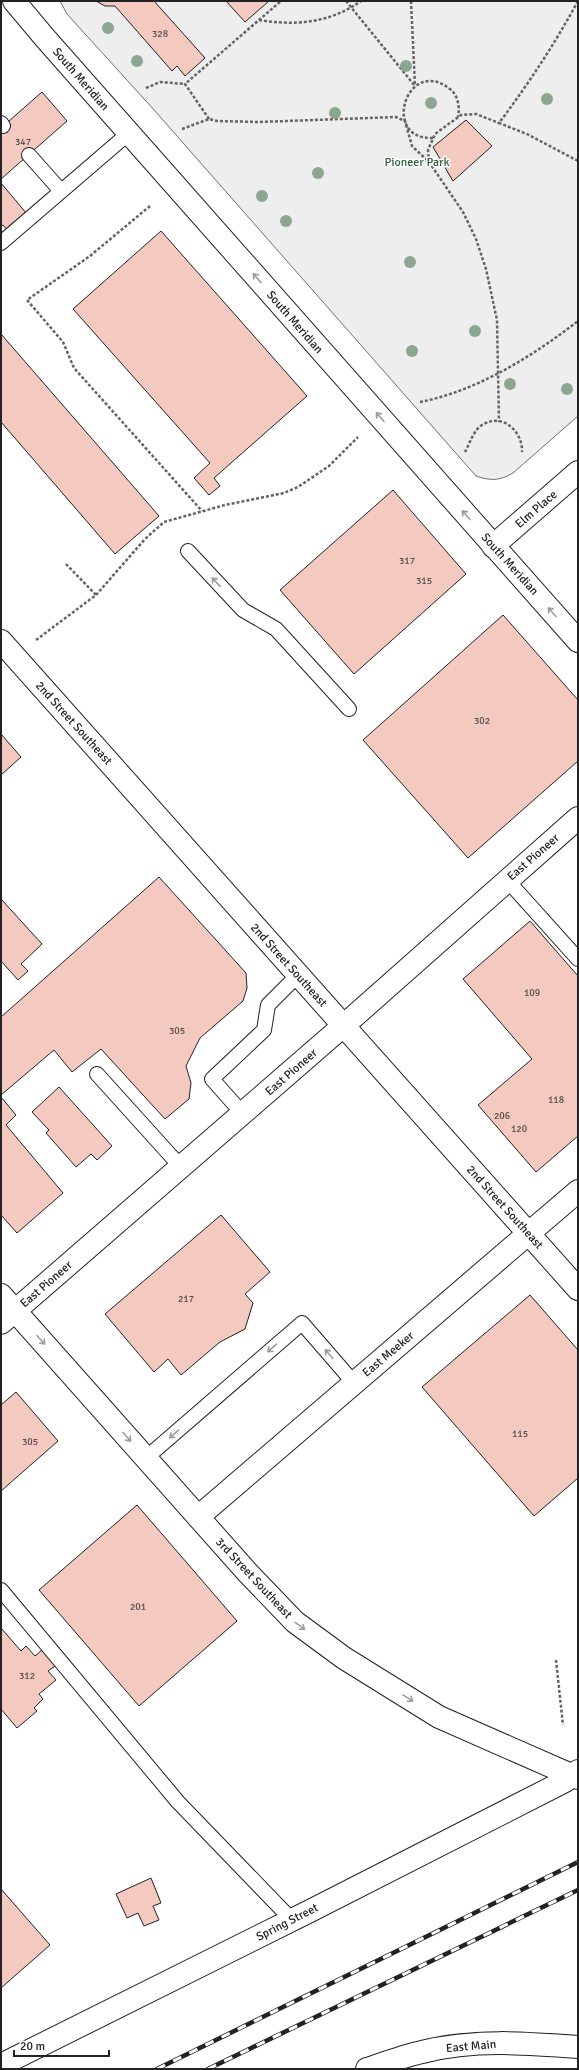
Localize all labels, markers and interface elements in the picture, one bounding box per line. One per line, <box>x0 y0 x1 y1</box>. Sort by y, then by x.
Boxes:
house number: 328 <box>152 28 168 40</box>
street label: South Meridian <box>49 45 112 114</box>
house number: 347 <box>15 136 31 148</box>
park label: Pioneer Park <box>385 155 449 170</box>
one-way arrow <box>252 273 261 283</box>
street label: South Meridian <box>263 288 326 357</box>
one-way arrow <box>375 412 384 422</box>
street label: Elm Place <box>512 487 560 532</box>
one-way arrow <box>461 509 470 520</box>
street label: South Meridian <box>478 530 542 599</box>
house number: 317 <box>399 555 415 567</box>
house number: 315 <box>416 575 432 587</box>
one-way arrow <box>211 577 221 587</box>
one-way arrow <box>547 607 557 617</box>
street label: 2nd Street Southeast <box>32 678 115 768</box>
house number: 302 <box>474 715 490 727</box>
street label: East Pioneer <box>504 830 563 884</box>
street label: 2nd Street Southeast <box>247 920 330 1010</box>
house number: 109 <box>524 987 540 999</box>
house number: 305 <box>169 1025 185 1037</box>
street label: East Pioneer <box>262 1045 321 1099</box>
house number: 118 <box>548 1094 564 1106</box>
house number: 206 <box>494 1110 510 1122</box>
house number: 120 <box>511 1123 527 1135</box>
street label: 2nd Street Southeast <box>463 1162 546 1252</box>
street label: East Pioneer <box>17 1257 76 1311</box>
house number: 217 <box>178 1293 194 1305</box>
street label: East Meeker <box>359 1328 418 1380</box>
one-way arrow <box>36 1335 46 1345</box>
one-way arrow <box>267 1344 278 1353</box>
one-way arrow <box>324 1348 333 1359</box>
house number: 115 <box>512 1428 528 1440</box>
one-way arrow <box>169 1429 179 1438</box>
one-way arrow <box>123 1432 132 1443</box>
house number: 305 <box>22 1436 38 1448</box>
street label: 3rd Street Southeast <box>212 1535 295 1622</box>
house number: 201 <box>130 1601 146 1613</box>
one-way arrow <box>295 1622 306 1630</box>
house number: 312 <box>19 1670 35 1682</box>
one-way arrow <box>402 1694 413 1702</box>
street label: Spring Street <box>254 1900 321 1944</box>
scale bar <box>14 2032 109 2058</box>
street label: East Main <box>445 2037 497 2056</box>
text: 20 m <box>20 2039 45 2054</box>

